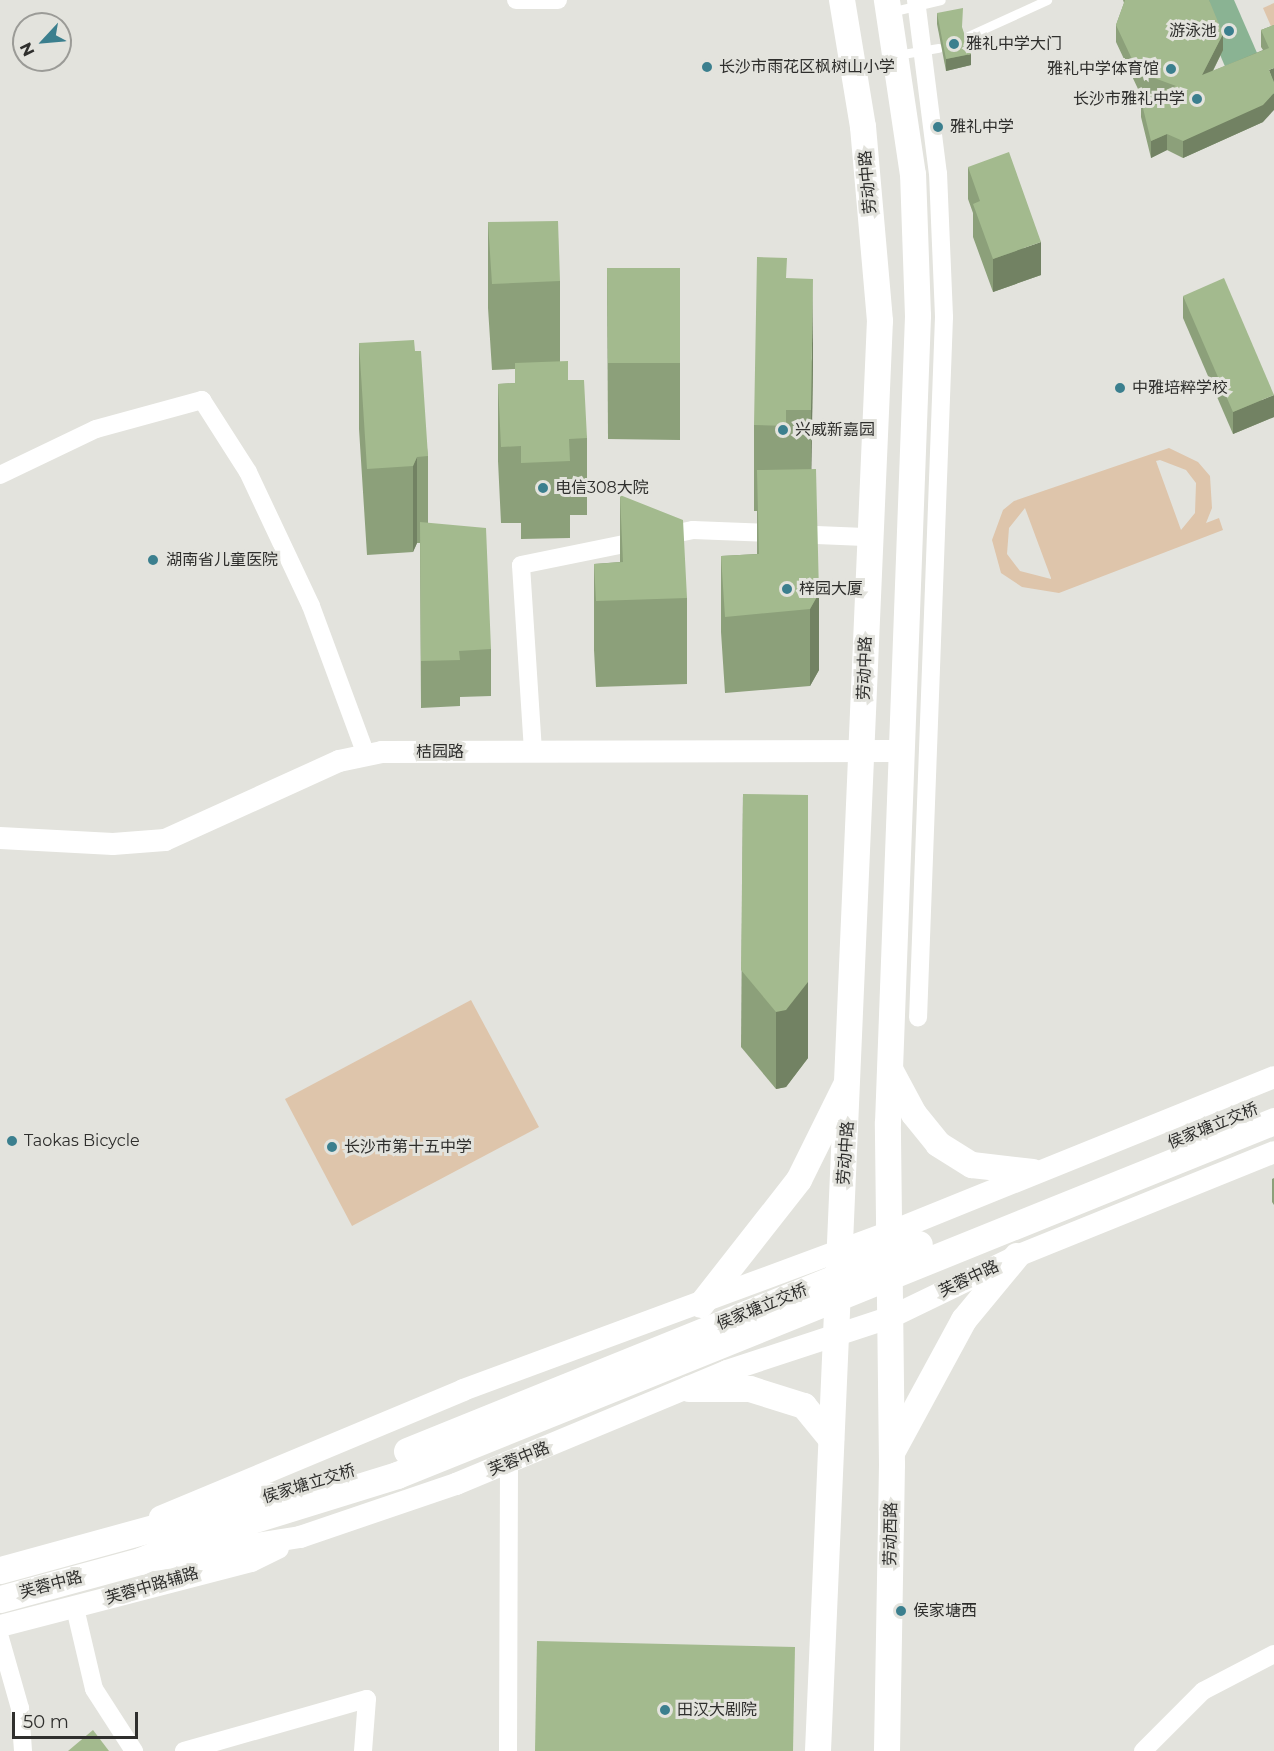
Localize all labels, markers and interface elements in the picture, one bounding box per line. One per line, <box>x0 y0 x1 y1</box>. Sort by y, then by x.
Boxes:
north arrow <box>12 12 72 72</box>
place label: 游泳池 <box>1169 21 1217 41</box>
marker: 游泳池 <box>1222 24 1236 38</box>
place label: 雅礼中学大门 <box>966 34 1062 54</box>
marker: 雅礼中学大门 <box>947 37 961 51</box>
text: N <box>16 39 39 59</box>
place label: 长沙市雨花区枫树山小学 <box>719 57 895 77</box>
place label: 雅礼中学体育馆 <box>1047 59 1159 79</box>
marker: 长沙市雨花区枫树山小学 <box>700 60 714 74</box>
marker: 雅礼中学体育馆 <box>1164 62 1178 76</box>
place label: 长沙市雅礼中学 <box>1073 89 1185 109</box>
marker: 长沙市雅礼中学 <box>1190 92 1204 106</box>
place label: 雅礼中学 <box>950 117 1014 137</box>
marker: 雅礼中学 <box>931 120 945 134</box>
street label: 劳动中路 <box>856 149 880 215</box>
place label: 中雅培粹学校 <box>1132 378 1228 398</box>
marker: 中雅培粹学校 <box>1113 381 1127 395</box>
place label: 兴威新嘉园 <box>795 420 875 440</box>
marker: 兴威新嘉园 <box>776 423 790 437</box>
place label: 电信308大院 <box>555 478 649 498</box>
marker: 电信308大院 <box>536 481 550 495</box>
place label: 湖南省儿童医院 <box>166 550 278 570</box>
marker: 湖南省儿童医院 <box>144 551 162 569</box>
place label: 梓园大厦 <box>799 579 863 599</box>
marker: 梓园大厦 <box>780 582 794 596</box>
street label: 劳动中路 <box>854 636 876 700</box>
street label: 桔园路 <box>416 742 464 762</box>
street label: 侯家塘立交桥 <box>1165 1099 1261 1153</box>
street label: 劳动中路 <box>834 1120 858 1186</box>
place label: Taokas Bicycle <box>24 1131 140 1151</box>
marker: Taokas Bicycle <box>5 1134 19 1148</box>
place label: 长沙市第十五中学 <box>344 1137 472 1157</box>
marker: 长沙市第十五中学 <box>325 1140 339 1154</box>
street label: 芙蓉中路 <box>936 1257 1002 1301</box>
street label: 侯家塘立交桥 <box>714 1280 810 1334</box>
street label: 芙蓉中路 <box>486 1438 552 1480</box>
street label: 侯家塘立交桥 <box>260 1461 358 1507</box>
street label: 劳动西路 <box>881 1502 901 1566</box>
street label: 芙蓉中路辅路 <box>103 1564 201 1608</box>
street label: 芙蓉中路 <box>18 1567 84 1603</box>
place label: 侯家塘西 <box>913 1601 977 1621</box>
marker: 侯家塘西 <box>894 1604 908 1618</box>
scale bar <box>15 1700 141 1738</box>
place label: 田汉大剧院 <box>677 1700 757 1720</box>
marker: 田汉大剧院 <box>658 1703 672 1717</box>
text: 50 m <box>23 1711 69 1733</box>

